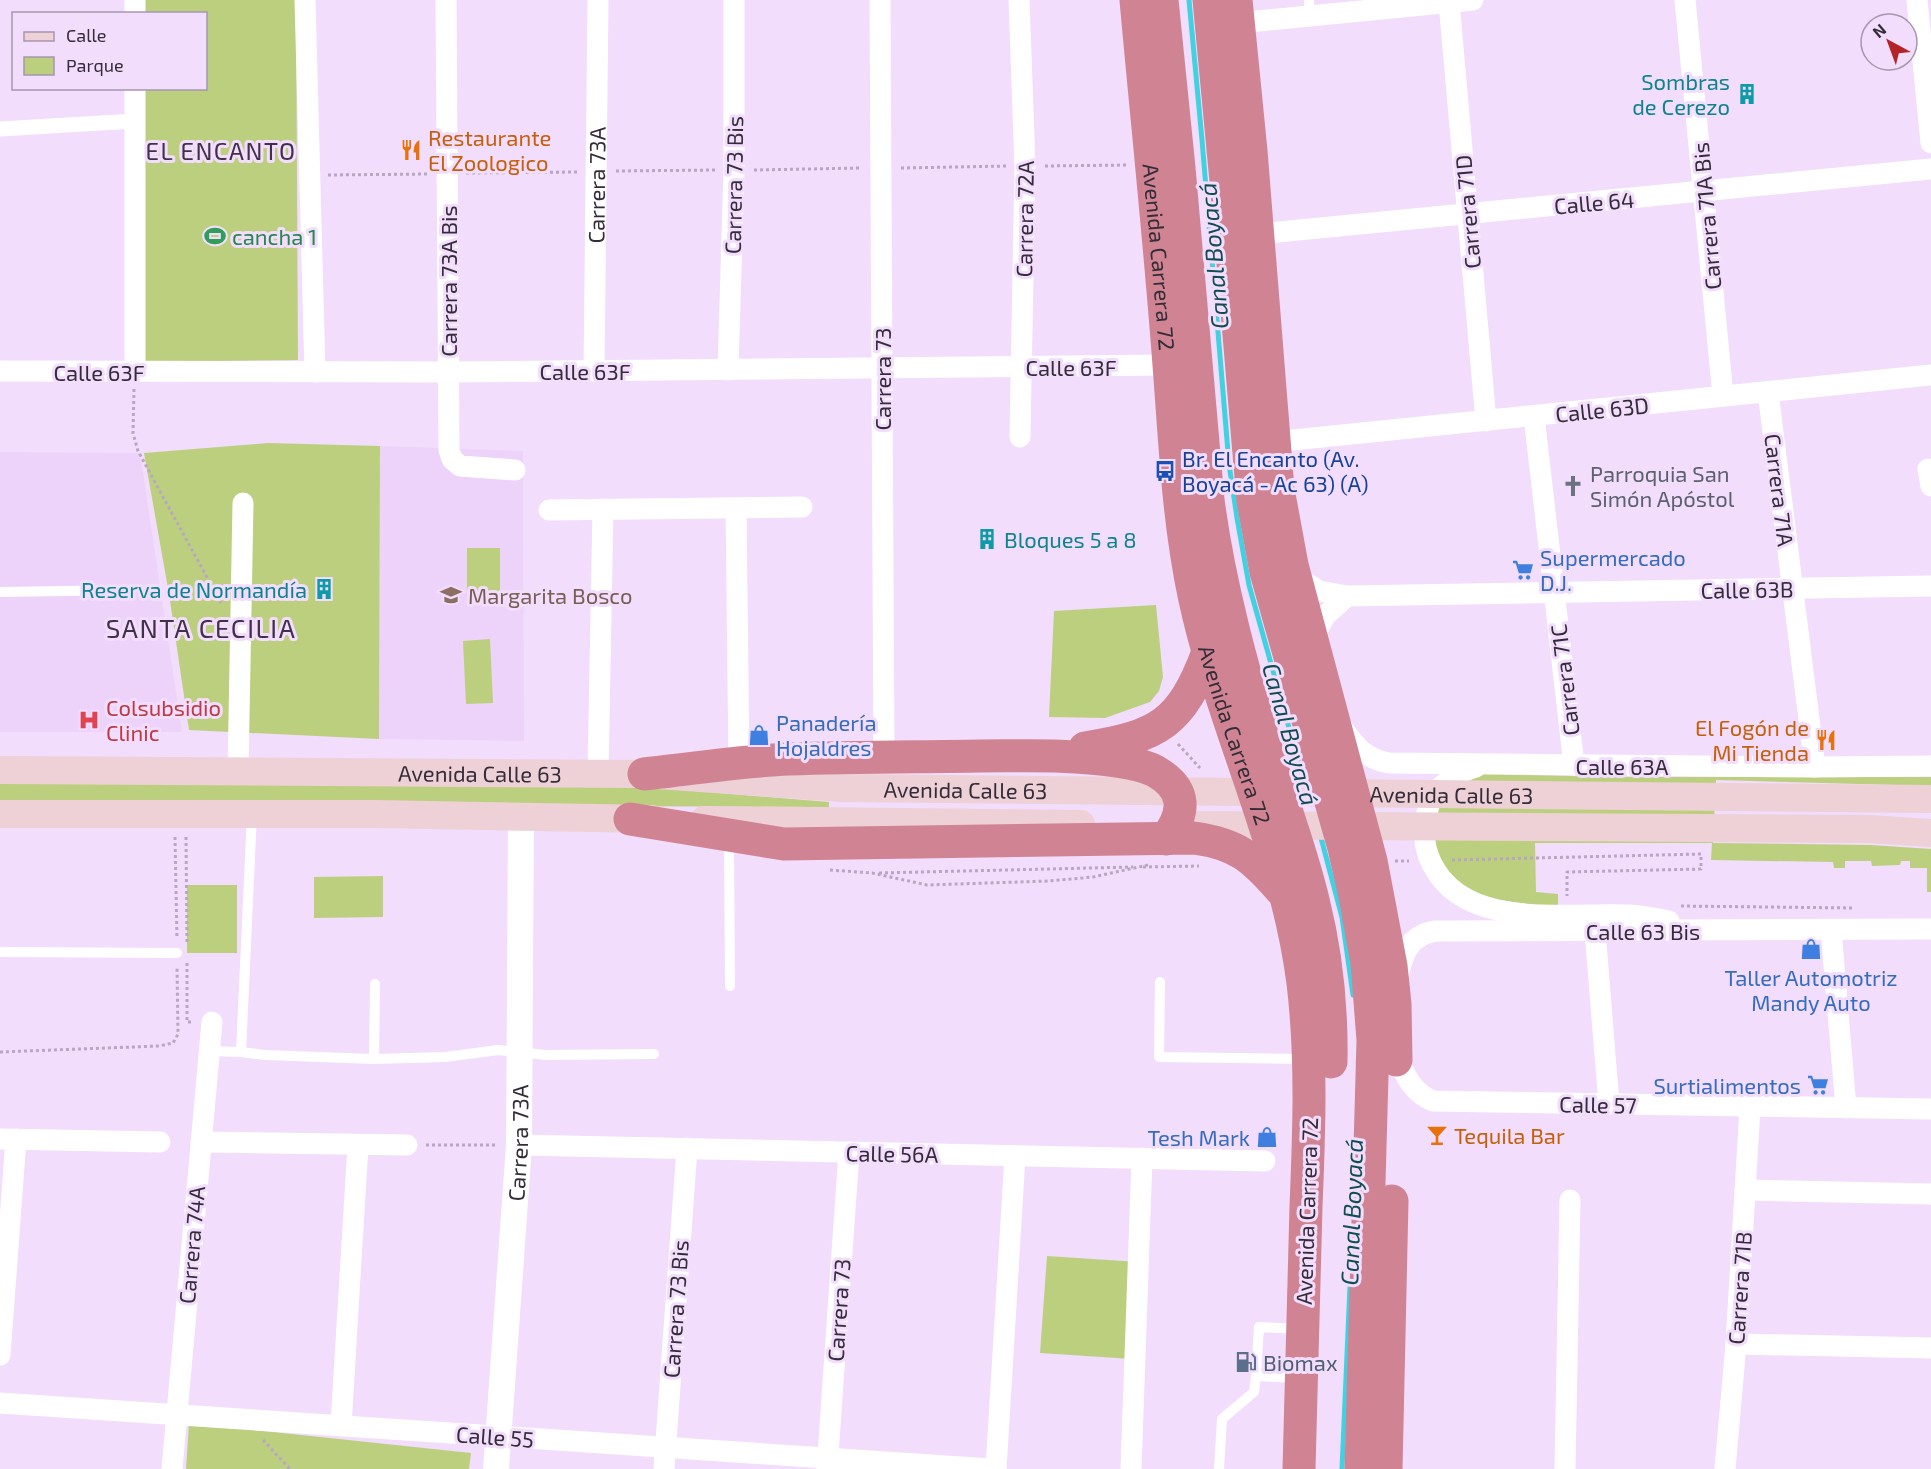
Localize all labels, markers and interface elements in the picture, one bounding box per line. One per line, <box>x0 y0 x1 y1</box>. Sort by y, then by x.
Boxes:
legend <box>12 12 207 90</box>
north arrow <box>1859 12 1919 72</box>
text: N <box>1868 19 1889 41</box>
text: Calle <box>66 24 107 46</box>
text: Parque <box>66 54 124 76</box>
place label: Sombras de Cerezo <box>1632 68 1730 119</box>
building icon: Sombras de Cerezo <box>1735 82 1759 106</box>
street label: Carrera 73 Bis <box>719 116 747 254</box>
place label: Restaurante El Zoologico <box>428 124 551 175</box>
street label: Carrera 73A <box>582 126 610 244</box>
district label: EL ENCANTO <box>145 136 297 165</box>
restaurant icon: Restaurante El Zoologico <box>399 138 423 162</box>
street label: Carrera 71A Bis <box>1687 141 1725 291</box>
street label: Carrera 71D <box>1449 154 1485 270</box>
street label: Carrera 72A <box>1010 160 1038 278</box>
street label: Avenida Carrera 72 <box>1138 162 1181 351</box>
water label: Canal Boyacá <box>1192 182 1234 330</box>
street label: Calle 64 <box>1553 186 1635 218</box>
street label: Carrera 73A Bis <box>435 205 461 357</box>
place label: cancha 1 <box>232 223 317 249</box>
sports icon: cancha 1 <box>203 224 227 248</box>
street label: Carrera 73 <box>869 327 895 431</box>
street label: Calle 63F <box>1025 354 1117 380</box>
street label: Calle 63F <box>539 358 631 384</box>
street label: Calle 63F <box>53 359 145 385</box>
street label: Calle 63D <box>1554 391 1650 427</box>
street label: Carrera 71A <box>1760 432 1800 548</box>
place label: Br. El Encanto (Av. Boyacá - Ac 63) (A) <box>1182 445 1369 496</box>
bus stop icon: Br. El Encanto (Av. Boyacá - Ac 63) (A) <box>1153 459 1177 483</box>
place label: Parroquia San Simón Apóstol <box>1590 460 1735 511</box>
church icon: Parroquia San Simón Apóstol <box>1561 474 1585 498</box>
place label: Bloques 5 a 8 <box>1004 526 1137 552</box>
building icon: Bloques 5 a 8 <box>975 527 999 551</box>
place label: Supermercado D.J. <box>1540 544 1686 595</box>
supermarket icon: Supermercado D.J. <box>1511 558 1535 582</box>
street label: Calle 63B <box>1700 575 1794 603</box>
place label: Reserva de Normandía <box>81 576 307 602</box>
building icon: Reserva de Normandía <box>312 577 336 601</box>
place label: Margarita Bosco <box>468 582 632 608</box>
school or university icon: Margarita Bosco <box>439 583 463 607</box>
district label: SANTA CECILIA <box>106 612 296 643</box>
street label: Carrera 71C <box>1544 623 1584 737</box>
street label: Avenida Carrera 72 <box>1194 642 1277 828</box>
water label: Canal Boyacá <box>1257 659 1325 809</box>
place label: Colsubsidio Clinic <box>106 694 221 745</box>
hospital icon: Colsubsidio Clinic <box>77 708 101 732</box>
place label: Panadería Hojaldres <box>776 709 877 761</box>
place label: El Fogón de Mi Tienda <box>1695 714 1809 765</box>
shop icon: Panadería Hojaldres <box>747 723 771 747</box>
restaurant icon: El Fogón de Mi Tienda <box>1814 728 1838 752</box>
street label: Calle 63A <box>1576 753 1669 779</box>
street label: Avenida Calle 63 <box>398 759 562 786</box>
street label: Avenida Calle 63 <box>883 775 1047 803</box>
street label: Avenida Calle 63 <box>1369 780 1533 808</box>
street label: Calle 63 Bis <box>1586 918 1700 944</box>
shop icon: Taller Automotriz Mandy Auto <box>1799 937 1823 961</box>
place label: Taller Automotriz Mandy Auto <box>1724 964 1898 1015</box>
place label: Surtialimentos <box>1653 1072 1801 1098</box>
supermarket icon: Surtialimentos <box>1806 1073 1830 1097</box>
street label: Carrera 73A <box>502 1084 532 1202</box>
street label: Calle 57 <box>1559 1090 1637 1118</box>
street label: Avenida Carrera 72 <box>1290 1117 1322 1305</box>
place label: Tequila Bar <box>1454 1122 1565 1148</box>
bar icon: Tequila Bar <box>1425 1123 1449 1147</box>
place label: Tesh Mark <box>1148 1124 1250 1150</box>
shop icon: Tesh Mark <box>1255 1125 1279 1149</box>
water label: Canal Boyacá <box>1334 1138 1368 1286</box>
street label: Calle 56A <box>846 1139 939 1167</box>
street label: Carrera 74A <box>173 1185 209 1305</box>
street label: Carrera 71B <box>1722 1231 1756 1345</box>
street label: Carrera 73 Bis <box>657 1239 693 1379</box>
street label: Carrera 73 <box>821 1258 855 1362</box>
place label: Biomax <box>1263 1349 1338 1375</box>
fuel station icon: Biomax <box>1234 1350 1258 1374</box>
street label: Calle 55 <box>455 1420 535 1452</box>

